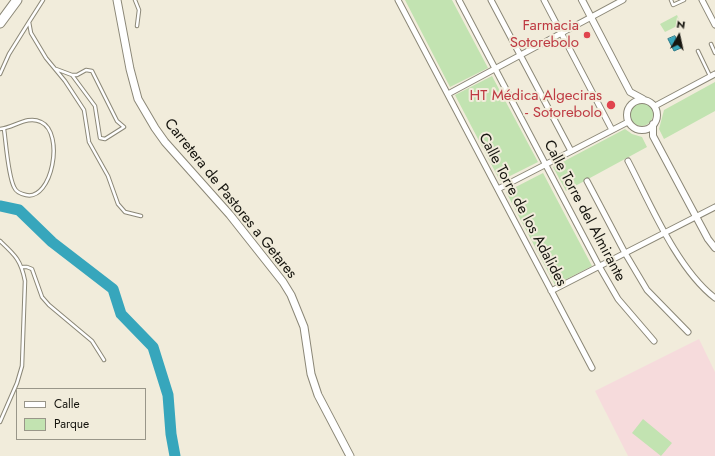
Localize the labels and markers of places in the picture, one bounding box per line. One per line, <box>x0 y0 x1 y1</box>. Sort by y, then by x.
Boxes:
place label: Farmacia Sotorebolo <box>510 17 579 52</box>
marker: Farmacia Sotorebolo <box>582 30 592 40</box>
place label: HT Médica Algeciras - Sotorebolo <box>469 87 602 122</box>
marker: HT Médica Algeciras - Sotorebolo <box>605 99 617 111</box>

